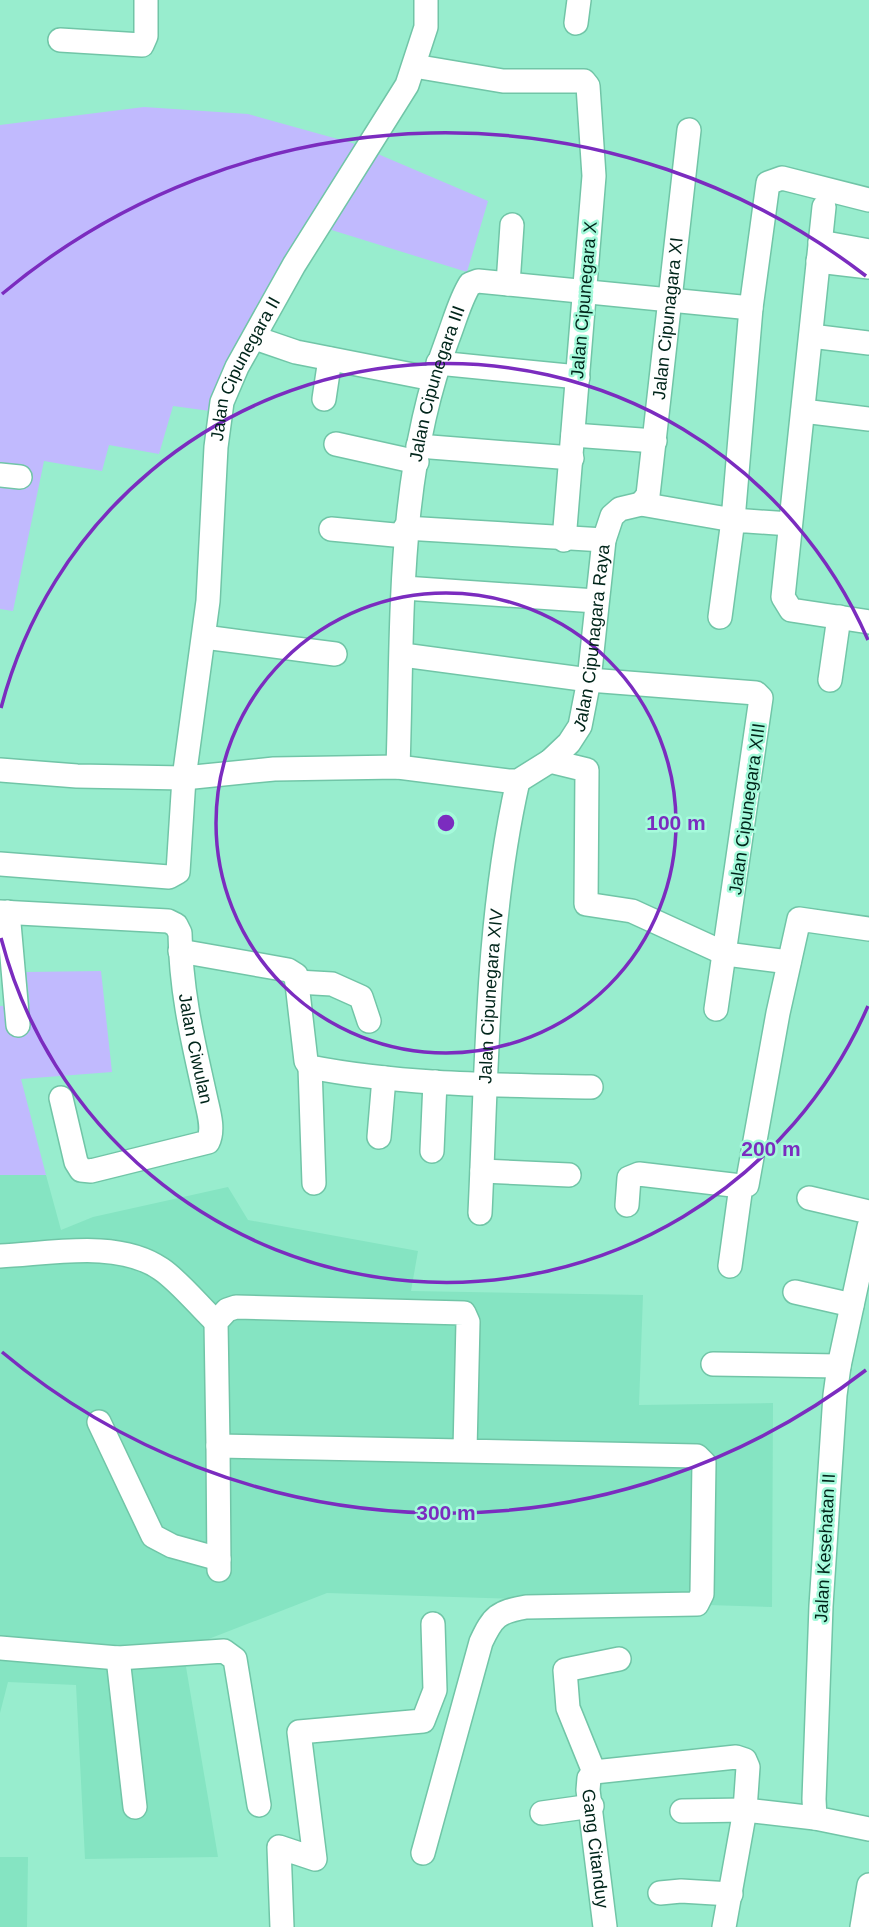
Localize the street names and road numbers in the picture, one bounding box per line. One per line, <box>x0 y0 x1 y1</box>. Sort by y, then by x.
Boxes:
street label: Jalan Cipunegara X <box>567 220 601 380</box>
street label: Jalan Cipunagara XI <box>649 236 687 401</box>
street label: Jalan Cipunegara II <box>207 293 284 442</box>
street label: Jalan Cipunegara III <box>406 303 469 463</box>
street label: Jalan Cipunagara Raya <box>569 542 614 736</box>
street label: Jalan Cipunegara XIII <box>725 722 769 896</box>
street label: Jalan Cipunegara XIV <box>475 908 507 1084</box>
street label: Jalan Ciwulan <box>175 992 217 1106</box>
street label: Jalan Kesehatan II <box>811 1473 839 1623</box>
street label: Gang Citanduy <box>578 1788 613 1910</box>

